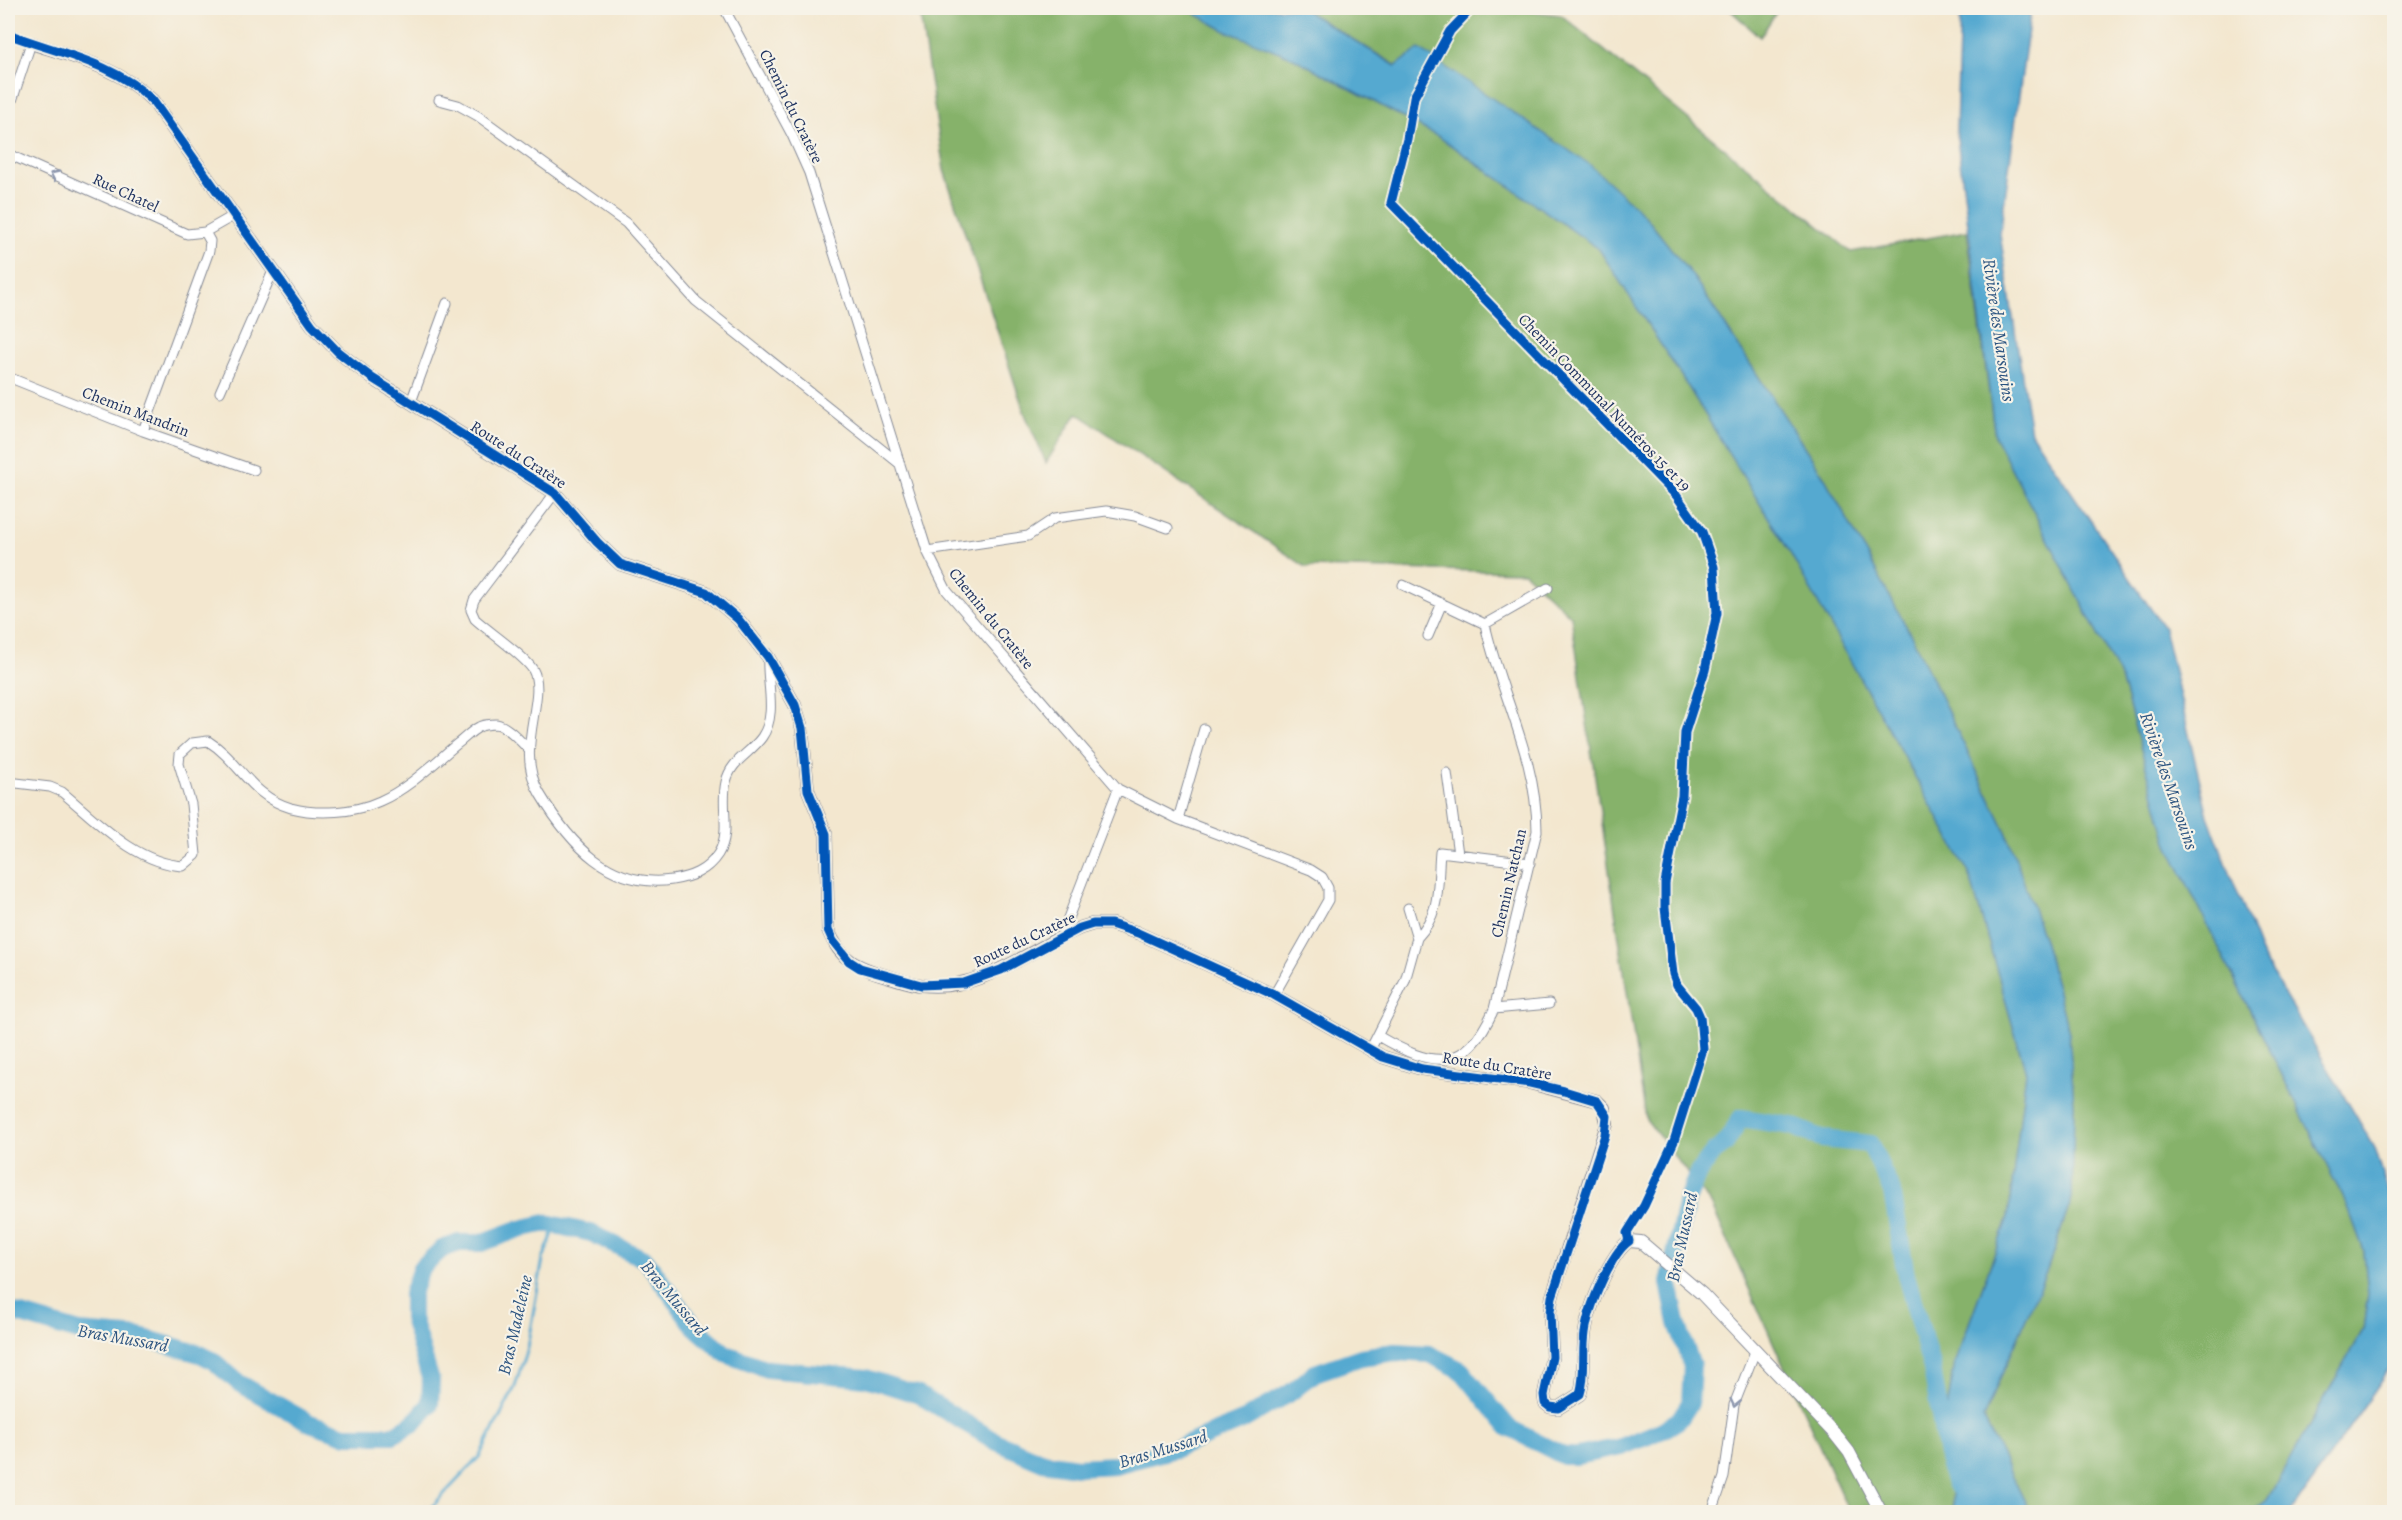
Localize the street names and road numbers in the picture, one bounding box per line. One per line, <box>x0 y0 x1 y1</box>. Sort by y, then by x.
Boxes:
street label: Chemin du Cratère <box>754 46 828 167</box>
street label: Rue Chatel <box>89 168 162 218</box>
street label: Chemin Communal Numéros 15 et 19 <box>1513 309 1695 497</box>
street label: Chemin Mandrin <box>79 381 193 443</box>
street label: Route du Cratère <box>466 415 571 494</box>
street label: Chemin du Cratère <box>943 563 1039 674</box>
street label: Chemin Natchan <box>1486 826 1532 940</box>
street label: Route du Cratère <box>970 907 1079 973</box>
street label: Route du Cratère <box>1440 1046 1553 1086</box>

